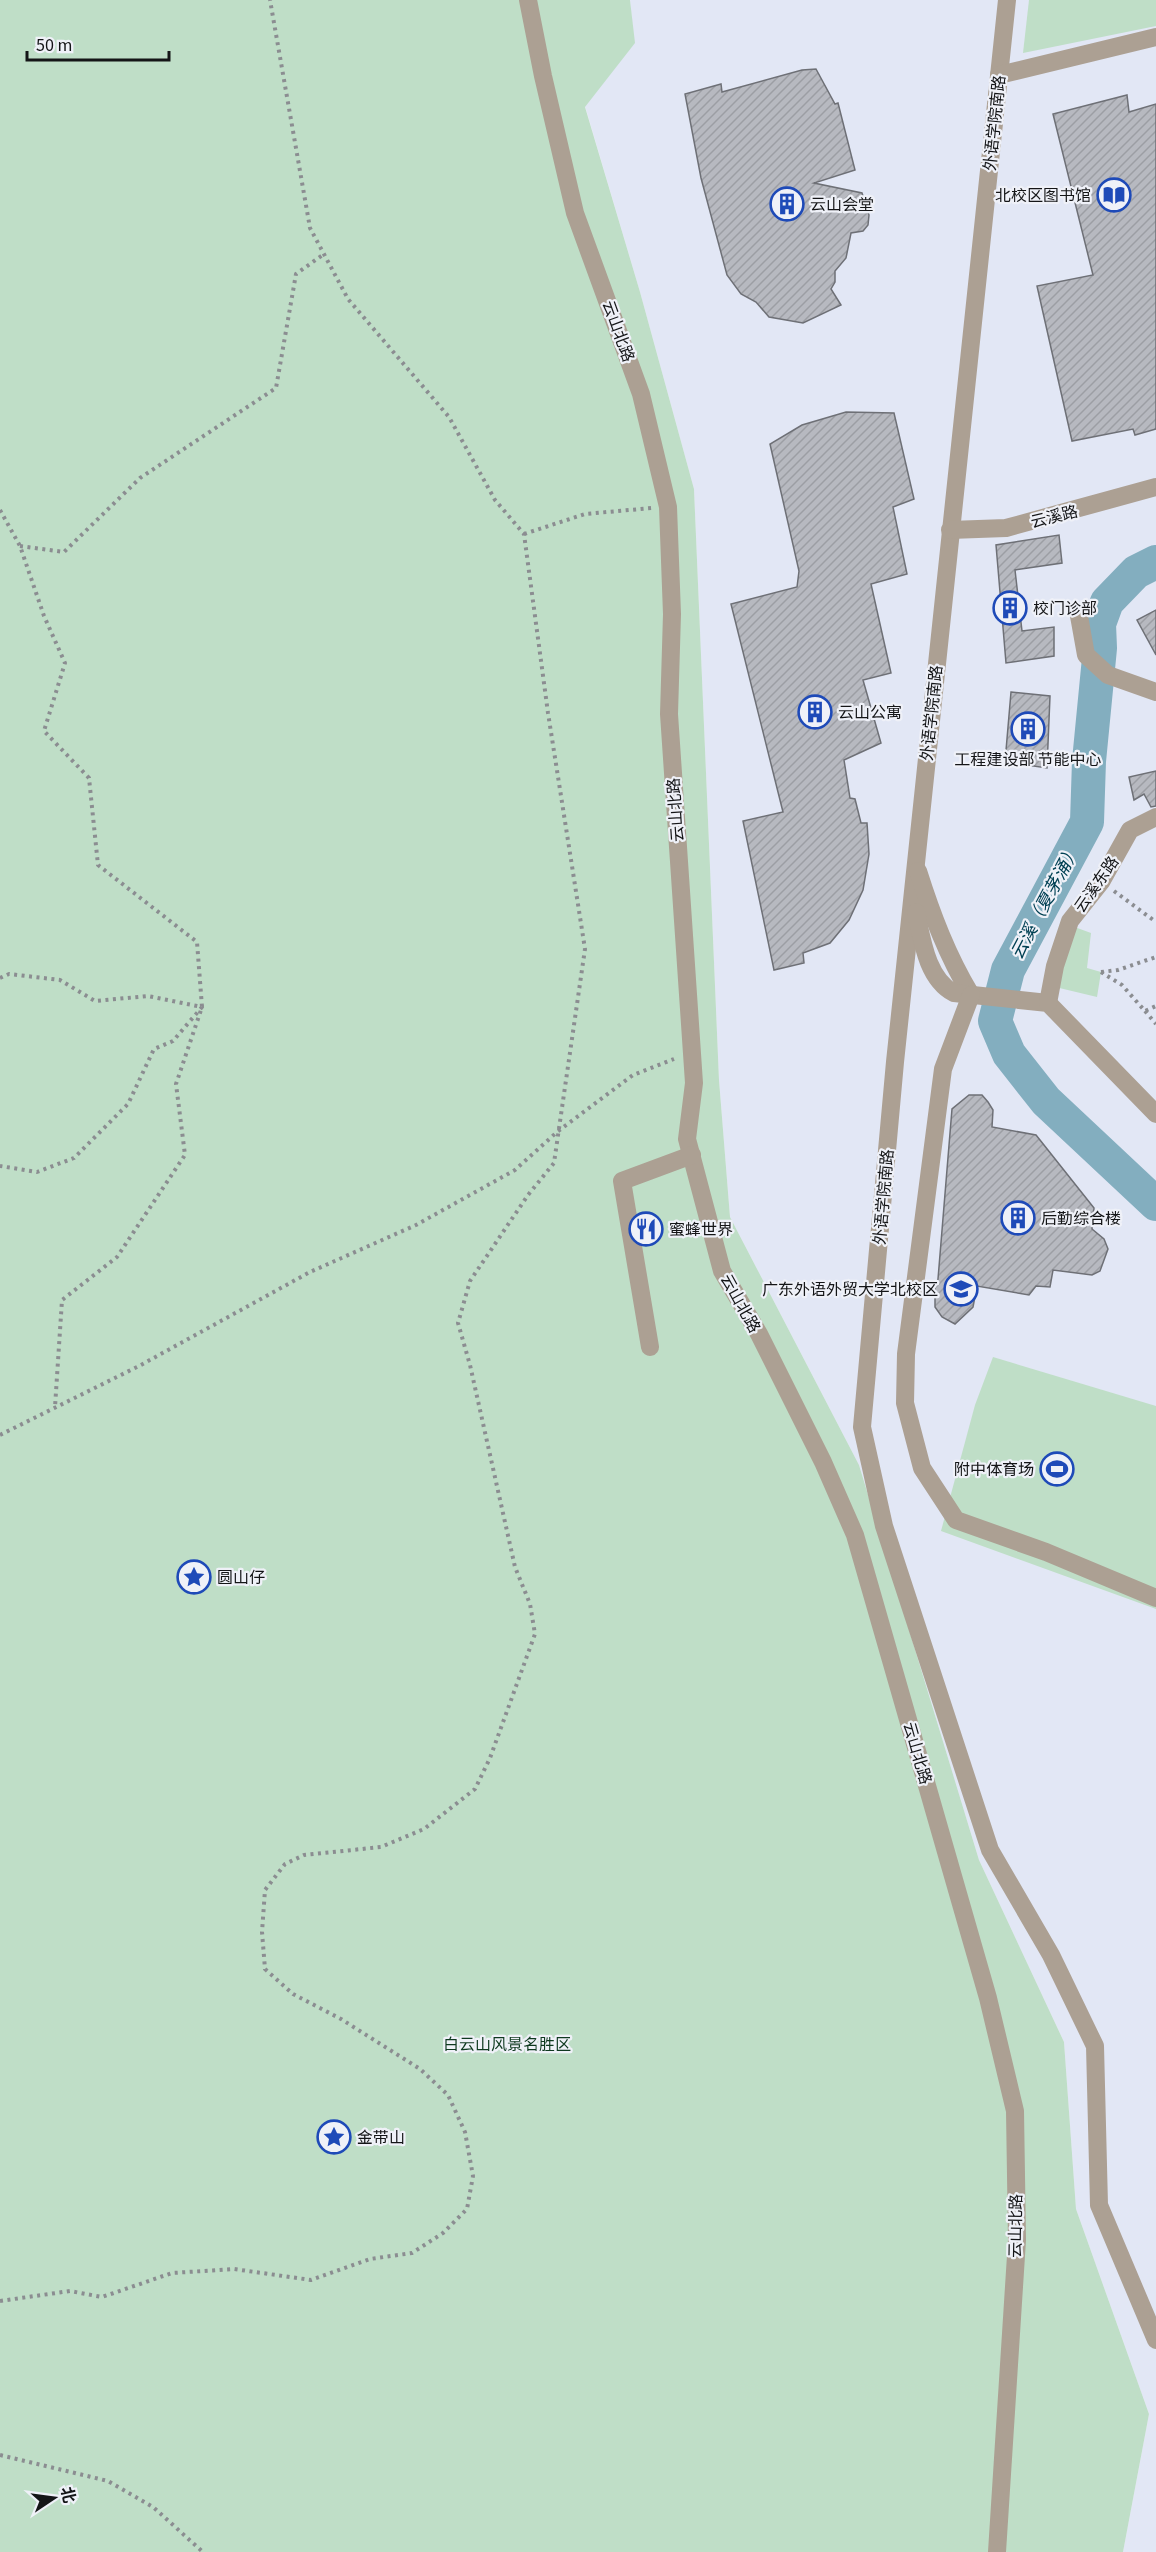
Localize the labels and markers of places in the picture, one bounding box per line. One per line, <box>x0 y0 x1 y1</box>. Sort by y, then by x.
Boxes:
library icon: 北校区图书馆 <box>1096 177 1132 213</box>
place label: 北校区图书馆 <box>995 185 1091 207</box>
building icon: 云山会堂 <box>769 186 805 222</box>
place label: 云山会堂 <box>810 194 874 216</box>
building icon: 校门诊部 <box>992 590 1028 626</box>
place label: 校门诊部 <box>1033 598 1097 620</box>
building icon: 云山公寓 <box>797 694 833 730</box>
place label: 云山公寓 <box>838 702 902 724</box>
building icon: 工程建设部 节能中心 <box>1010 711 1046 747</box>
place label: 工程建设部 节能中心 <box>954 749 1102 771</box>
building icon: 后勤综合楼 <box>1000 1200 1036 1236</box>
place label: 后勤综合楼 <box>1041 1208 1121 1230</box>
restaurant icon: 蜜蜂世界 <box>628 1211 664 1247</box>
place label: 蜜蜂世界 <box>669 1219 733 1241</box>
school or university icon: 广东外语外贸大学北校区 <box>943 1271 979 1307</box>
place label: 广东外语外贸大学北校区 <box>762 1279 938 1301</box>
sports icon: 附中体育场 <box>1039 1451 1075 1487</box>
place label: 附中体育场 <box>954 1459 1034 1481</box>
place icon: 圆山仔 <box>176 1559 212 1595</box>
place label: 圆山仔 <box>217 1567 265 1589</box>
place icon: 金带山 <box>316 2119 352 2155</box>
place label: 金带山 <box>357 2127 405 2149</box>

